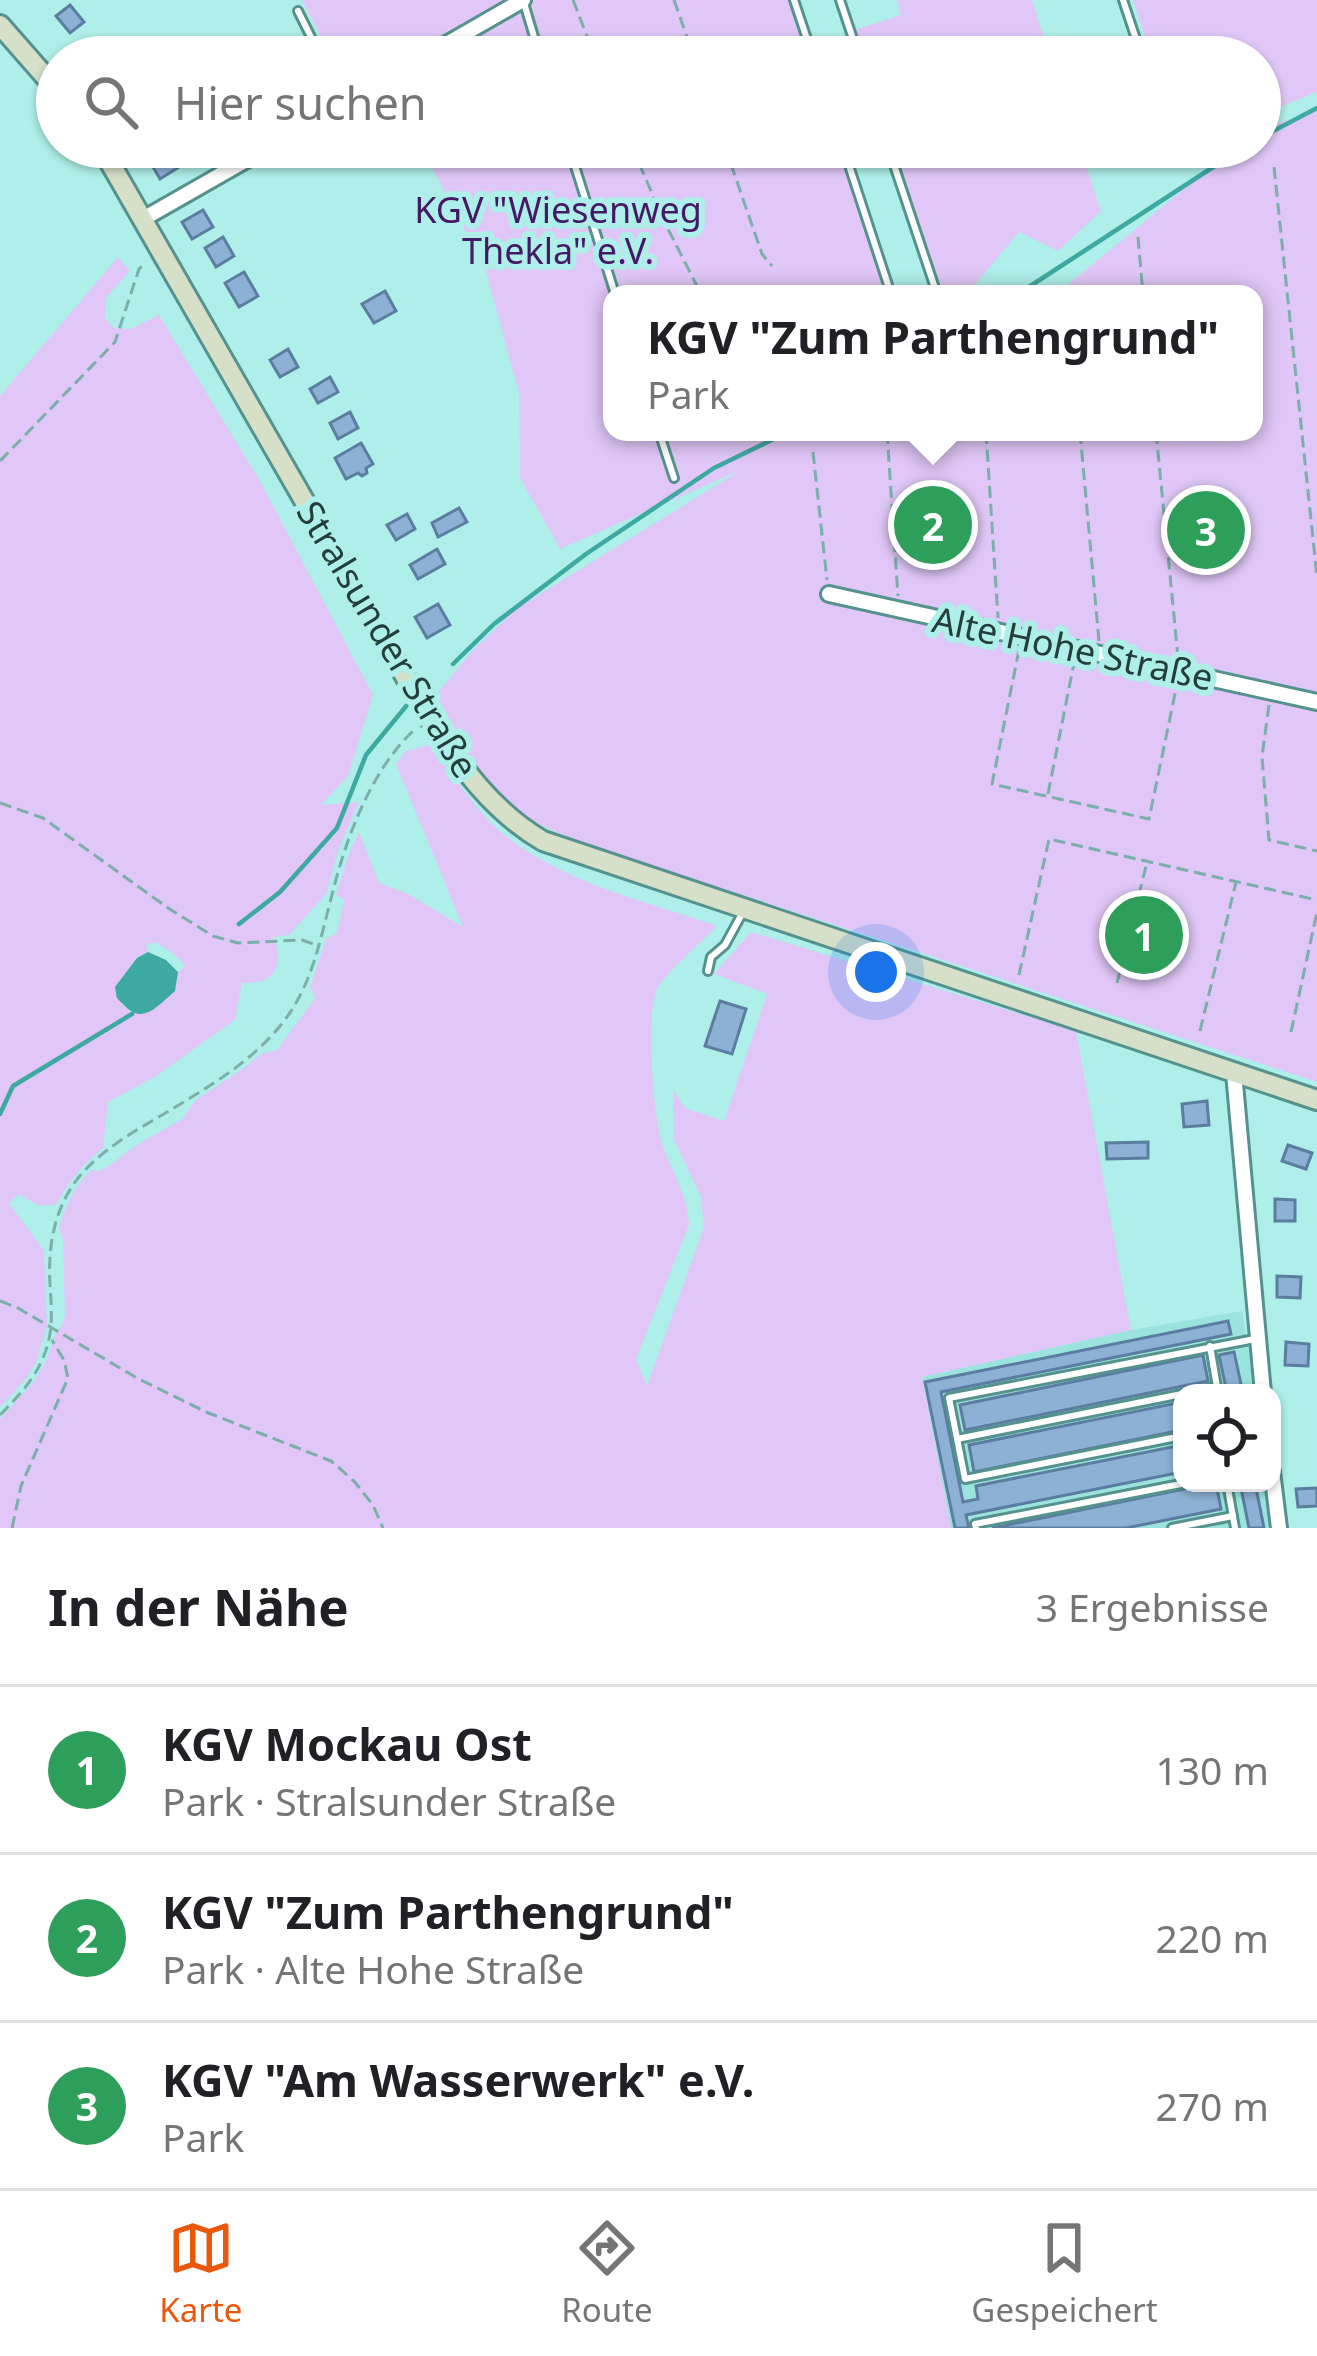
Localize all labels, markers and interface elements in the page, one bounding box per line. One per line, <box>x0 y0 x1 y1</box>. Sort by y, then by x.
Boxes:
search box <box>36 36 1281 168</box>
icon: search <box>78 69 144 135</box>
text: Hier suchen <box>174 72 427 133</box>
park label: KGV "Wiesenweg Thekla" e.V. <box>414 185 702 275</box>
popup <box>603 285 1263 441</box>
text: KGV "Zum Parthengrund" <box>647 306 1219 367</box>
text: Park <box>647 367 729 420</box>
pin: 2 <box>894 480 972 570</box>
pin: 3 <box>1167 485 1245 575</box>
street label: Stralsunder Straße <box>286 491 490 787</box>
street label: Alte Hohe Straße <box>928 594 1218 702</box>
pin: 1 <box>1105 890 1183 980</box>
your location <box>846 942 906 1002</box>
map controls <box>1173 1384 1281 1492</box>
button: locate <box>1173 1384 1281 1492</box>
text: In der Nähe <box>48 1571 349 1641</box>
text: 3 Ergebnisse <box>1036 1580 1269 1633</box>
text: KGV Mockau Ost <box>162 1713 532 1774</box>
text: 1 <box>76 1743 98 1796</box>
text: 130 m <box>1155 1743 1269 1796</box>
text: Park · Stralsunder Straße <box>162 1774 616 1827</box>
text: KGV "Zum Parthengrund" <box>162 1881 734 1942</box>
text: 2 <box>76 1911 98 1964</box>
text: 220 m <box>1155 1911 1269 1964</box>
text: Park · Alte Hohe Straße <box>162 1942 584 1995</box>
text: KGV "Am Wasserwerk" e.V. <box>162 2049 754 2110</box>
text: 3 <box>76 2079 98 2132</box>
text: 270 m <box>1155 2079 1269 2132</box>
text: Park <box>162 2110 244 2163</box>
tab: Karte <box>159 2215 242 2332</box>
tab: Route <box>561 2215 653 2332</box>
tab: Gespeichert <box>971 2215 1158 2332</box>

